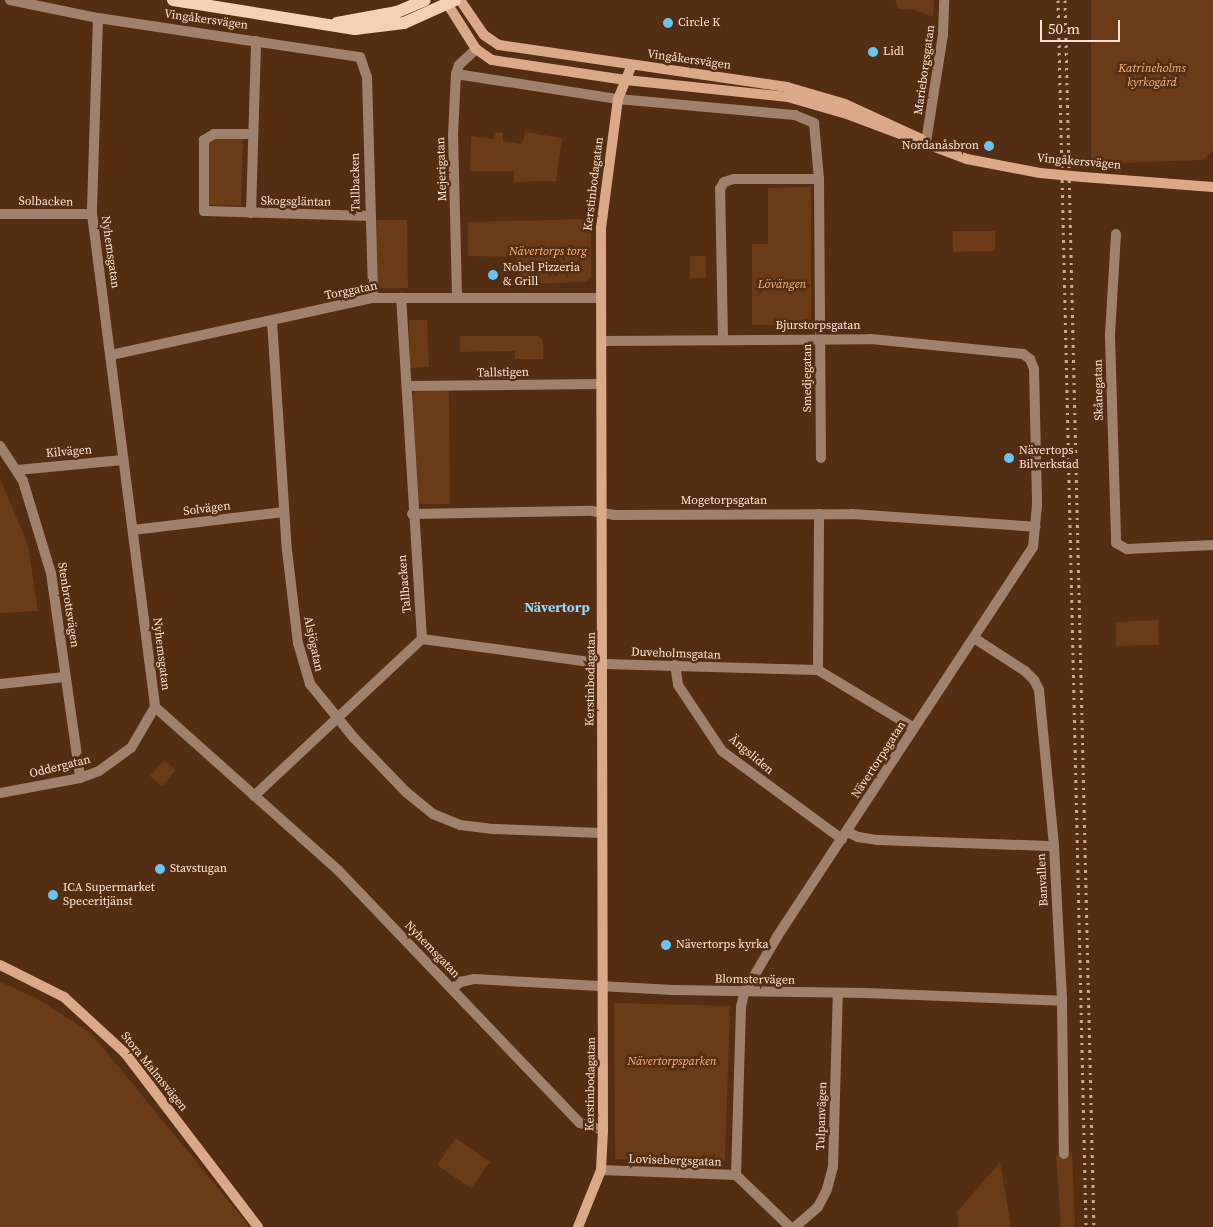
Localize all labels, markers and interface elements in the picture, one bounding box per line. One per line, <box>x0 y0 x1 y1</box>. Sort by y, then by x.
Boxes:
street label: Vingåkersvägen <box>163 7 249 33</box>
scale bar <box>1043 10 1123 42</box>
place label: Circle K <box>678 16 720 30</box>
marker: Circle K <box>662 17 674 29</box>
text: 50 m <box>1048 18 1080 39</box>
street label: Marieborgsgatan <box>912 24 938 116</box>
place label: Lidl <box>883 45 904 59</box>
marker: Lidl <box>867 46 879 58</box>
street label: Vingåkersvägen <box>646 47 732 73</box>
park label: Katrineholms kyrkogård <box>1118 62 1186 90</box>
street label: Kerstinbodagatan <box>581 136 607 232</box>
street label: Mejerigatan <box>434 137 450 201</box>
place label: Nordanåsbron <box>902 139 979 153</box>
marker: Nordanåsbron <box>983 140 995 152</box>
street label: Vingåkersvägen <box>1036 151 1122 173</box>
street label: Tallbacken <box>348 153 364 211</box>
street label: Solbacken <box>19 194 73 210</box>
street label: Skogsgläntan <box>261 194 331 210</box>
street label: Nyhemsgatan <box>98 215 122 289</box>
park label: Nävertorps torg <box>509 245 587 259</box>
place label: Nobel Pizzeria & Grill <box>503 261 580 289</box>
marker: Nobel Pizzeria & Grill <box>487 269 499 281</box>
park label: Lövängen <box>758 278 806 292</box>
street label: Torggatan <box>323 279 379 303</box>
street label: Bjurstorpsgatan <box>775 319 861 333</box>
street label: Smedjegatan <box>801 344 815 412</box>
street label: Skånegatan <box>1091 359 1107 421</box>
street label: Tallstigen <box>477 365 529 381</box>
street label: Kilvägen <box>45 443 93 461</box>
place label: Nävertops Bilverkstad <box>1019 444 1079 472</box>
marker: Nävertops Bilverkstad <box>1003 452 1015 464</box>
street label: Mogetorpsgatan <box>681 494 767 508</box>
street label: Solvägen <box>183 499 231 519</box>
street label: Tallbacken <box>395 554 415 614</box>
street label: Stenbrottsvägen <box>54 561 82 649</box>
district label: Nävertorp <box>524 599 590 615</box>
street label: Alsjögatan <box>300 615 326 673</box>
street label: Nyhemsgatan <box>149 617 173 691</box>
street label: Kerstinbodagatan <box>583 632 599 726</box>
street label: Duveholmsgatan <box>631 645 721 663</box>
street label: Nävertorpsgatan <box>849 719 909 801</box>
street label: Ängsliden <box>726 732 776 778</box>
street label: Oddergatan <box>28 752 92 782</box>
street label: Banvallen <box>1034 853 1052 907</box>
place label: Stavstugan <box>170 862 227 876</box>
marker: Stavstugan <box>154 863 166 875</box>
place label: ICA Supermarket Speceritjänst <box>63 881 155 909</box>
marker: ICA Supermarket Speceritjänst <box>47 889 59 901</box>
street label: Nyhemsgatan <box>401 919 463 981</box>
place label: Nävertorps kyrka <box>676 938 769 952</box>
marker: Nävertorps kyrka <box>660 939 672 951</box>
street label: Blomstervägen <box>715 972 795 988</box>
street label: Stora Malmsvägen <box>118 1029 190 1115</box>
street label: Kerstinbodagatan <box>583 1037 599 1131</box>
park label: Nävertorpsparken <box>627 1055 717 1069</box>
street label: Tulpanvägen <box>814 1081 830 1151</box>
street label: Lovisebergsgatan <box>628 1152 722 1170</box>

